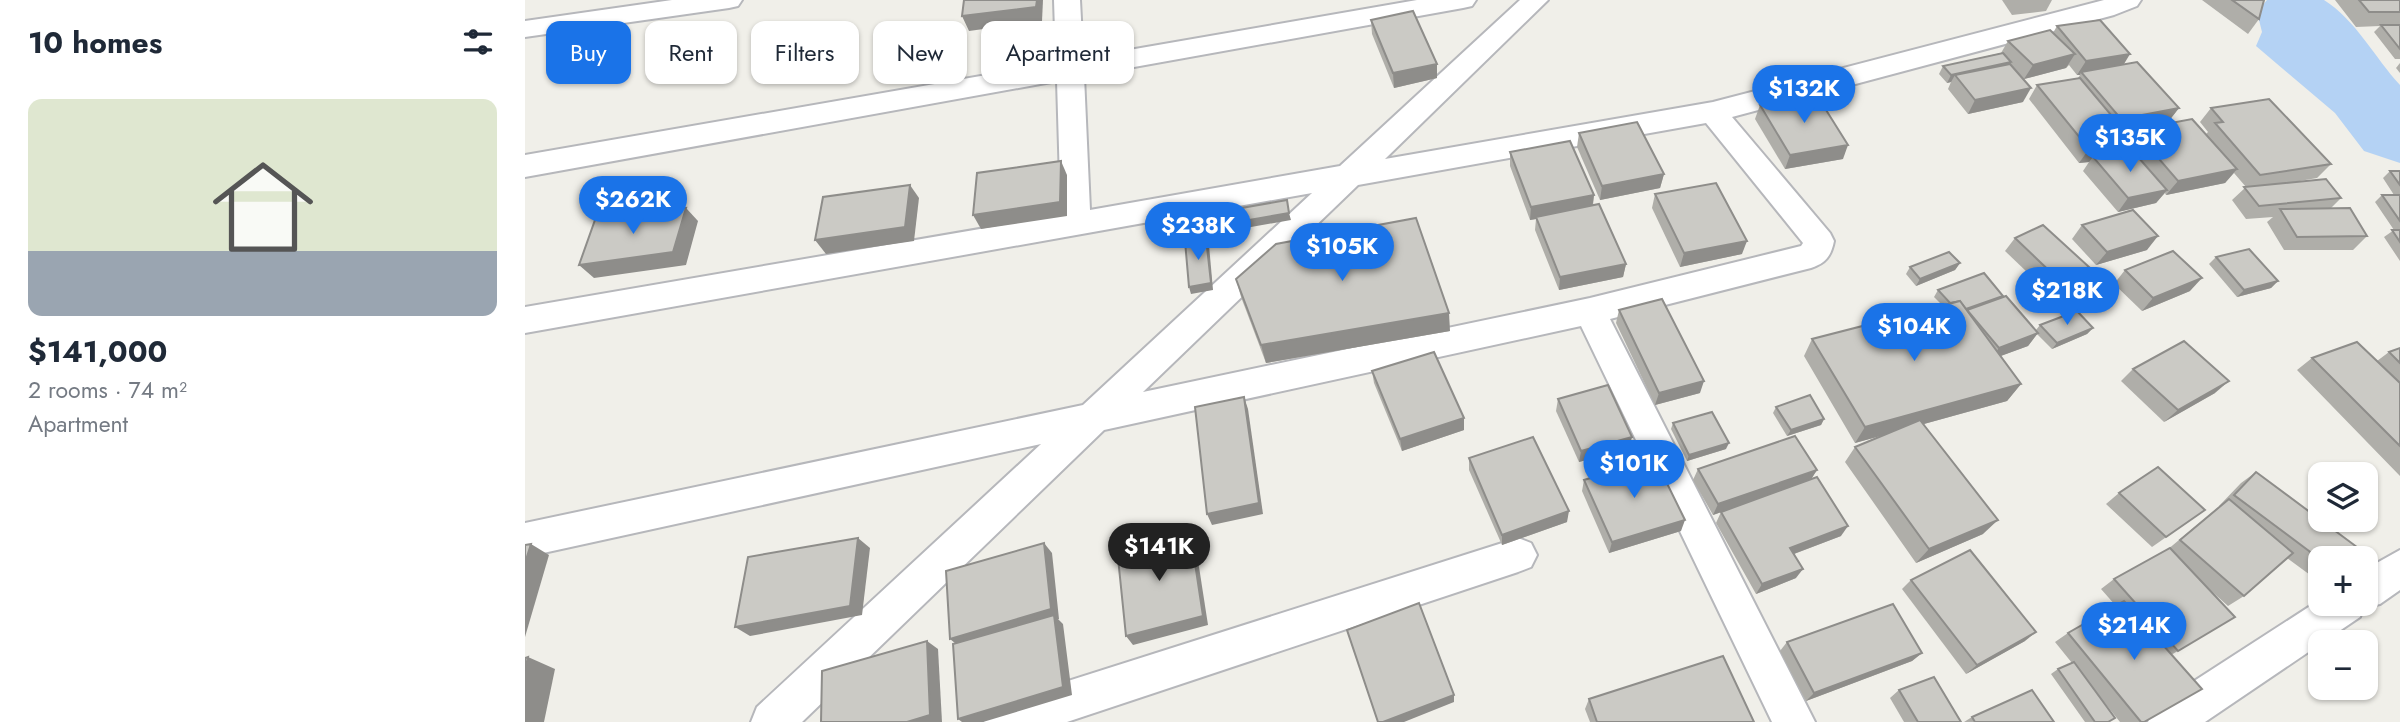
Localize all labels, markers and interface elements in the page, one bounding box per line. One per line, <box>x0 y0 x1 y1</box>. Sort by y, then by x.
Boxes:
text: 10 homes <box>28 21 162 64</box>
chip: Buy <box>546 21 631 84</box>
chip: Rent <box>645 21 737 84</box>
chip: Filters <box>751 21 859 84</box>
chip: New <box>873 21 967 84</box>
chip: Apartment <box>981 21 1134 84</box>
icon: filters <box>459 23 497 61</box>
pin: $132K <box>1755 66 1853 125</box>
text: $132K <box>1768 71 1840 105</box>
pin: $135K <box>2081 114 2179 174</box>
text: $135K <box>2094 120 2166 154</box>
icon: home <box>200 144 326 270</box>
pin: $262K <box>584 176 682 236</box>
text: $262K <box>595 182 671 216</box>
pin: $238K <box>1149 202 1247 262</box>
text: $238K <box>1161 208 1235 242</box>
pin: $105K <box>1293 224 1391 283</box>
text: $105K <box>1306 229 1378 263</box>
pin: $218K <box>2018 268 2116 327</box>
text: $218K <box>2031 273 2103 307</box>
pin: $104K <box>1865 304 1963 363</box>
text: $104K <box>1877 309 1951 343</box>
text: $141,000 <box>28 330 167 373</box>
text: 2 rooms · 74 m² <box>28 373 187 407</box>
text: Apartment <box>28 407 128 441</box>
pin: $101K <box>1585 440 1683 500</box>
text: $101K <box>1599 446 1669 480</box>
map controls <box>2308 462 2378 700</box>
button: layers <box>2308 462 2378 532</box>
pin: $141K <box>1110 524 1208 583</box>
text: $141K <box>1124 529 1194 563</box>
button: + <box>2308 546 2378 616</box>
pin: $214K <box>2085 602 2183 662</box>
text: $214K <box>2097 608 2171 642</box>
button: − <box>2308 630 2378 700</box>

